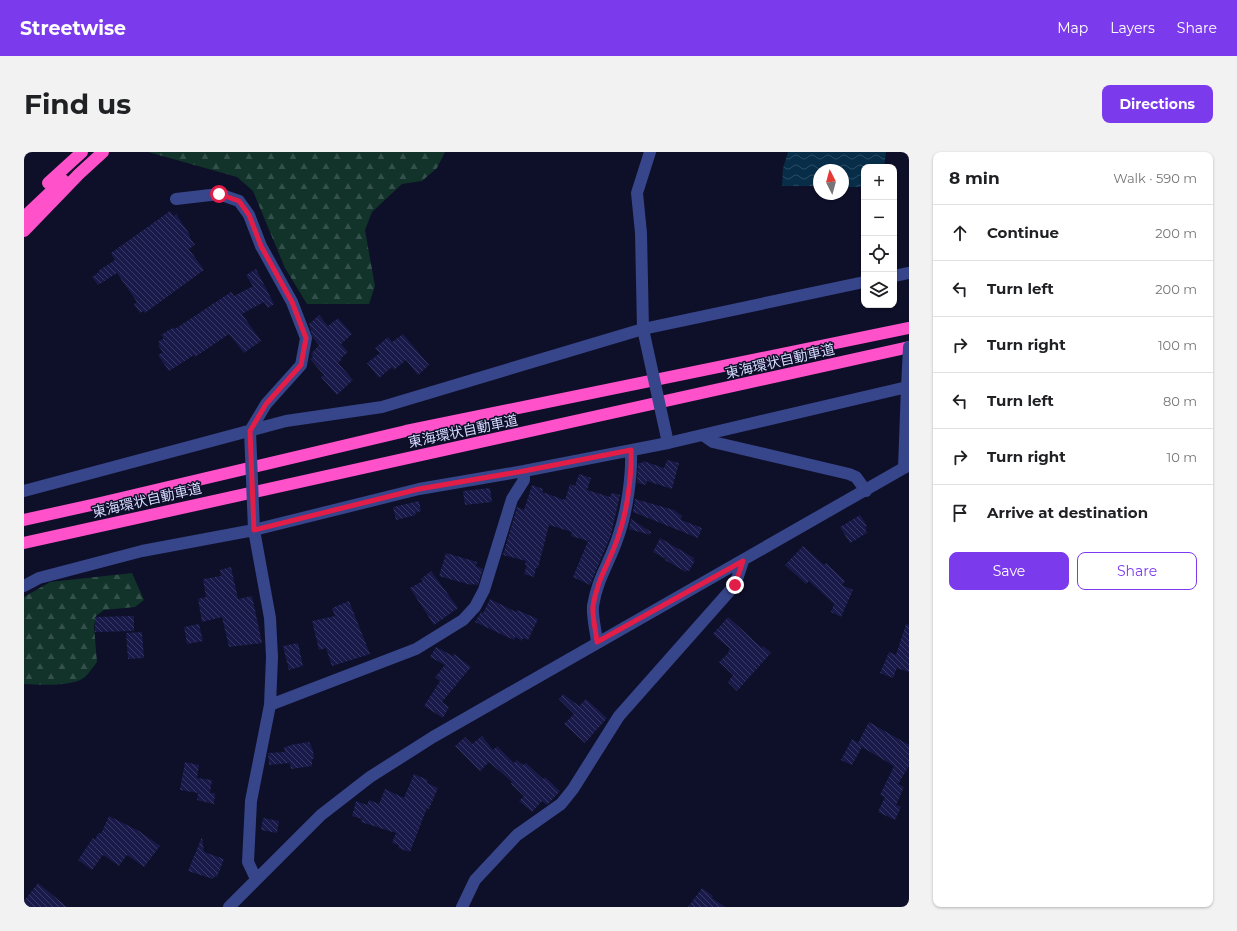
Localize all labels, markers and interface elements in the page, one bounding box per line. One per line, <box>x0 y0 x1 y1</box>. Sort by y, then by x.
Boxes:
text: Streetwise <box>20 17 126 40</box>
text: Map <box>1057 19 1088 37</box>
text: Layers <box>1110 19 1155 37</box>
text: Share <box>1177 19 1217 37</box>
button: Directions <box>1102 85 1213 123</box>
text: Find us <box>24 87 131 121</box>
north arrow <box>813 164 849 200</box>
map controls <box>861 164 897 308</box>
button: + <box>861 164 897 200</box>
text: 8 min <box>949 168 1000 188</box>
text: Walk · 590 m <box>1113 170 1197 186</box>
route start <box>210 185 228 203</box>
button: − <box>861 200 897 236</box>
icon: ahead <box>949 222 971 244</box>
text: Continue <box>987 223 1059 242</box>
text: 200 m <box>1155 225 1197 241</box>
button: locate <box>861 236 897 272</box>
button: layers <box>861 272 897 308</box>
icon: left <box>949 278 971 300</box>
text: Turn left <box>987 279 1054 298</box>
text: 200 m <box>1155 281 1197 297</box>
icon: right <box>949 334 971 356</box>
text: Turn right <box>987 335 1066 354</box>
text: 100 m <box>1158 337 1197 353</box>
street label: 東海環状自動車道 <box>723 340 837 382</box>
icon: left <box>949 390 971 412</box>
text: Turn left <box>987 391 1054 410</box>
text: 80 m <box>1163 393 1197 409</box>
street label: 東海環状自動車道 <box>406 411 520 451</box>
icon: right <box>949 446 971 468</box>
text: Turn right <box>987 447 1066 466</box>
text: 10 m <box>1167 449 1197 465</box>
street label: 東海環状自動車道 <box>90 479 204 521</box>
icon: arrive <box>949 502 971 524</box>
text: Arrive at destination <box>987 503 1148 522</box>
button: Save <box>949 552 1069 590</box>
button: Share <box>1077 552 1197 590</box>
route end <box>726 576 744 594</box>

